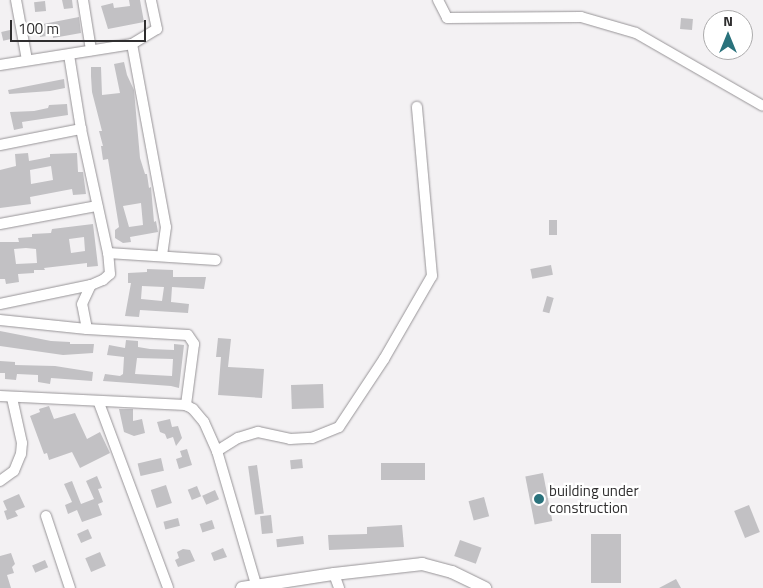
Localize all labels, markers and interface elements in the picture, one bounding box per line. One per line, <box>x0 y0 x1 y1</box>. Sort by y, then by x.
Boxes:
scale bar <box>12 10 149 42</box>
north arrow <box>703 10 753 60</box>
text: N <box>723 10 733 31</box>
text: 100 m <box>18 17 59 40</box>
place label: building under construction <box>549 481 639 516</box>
marker: building under construction <box>533 493 545 505</box>

